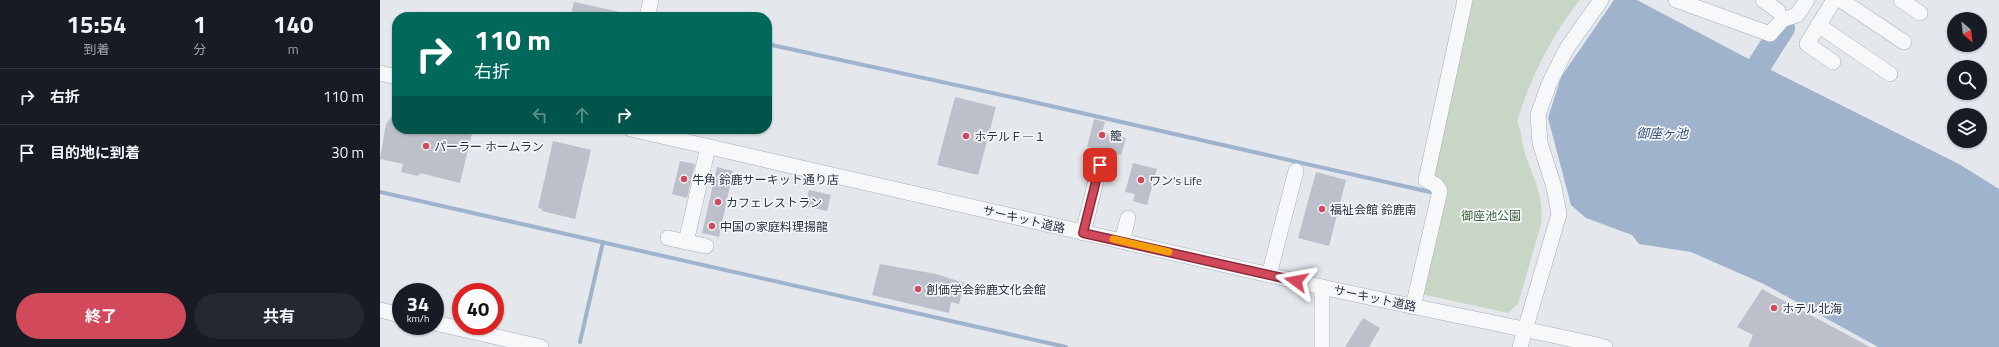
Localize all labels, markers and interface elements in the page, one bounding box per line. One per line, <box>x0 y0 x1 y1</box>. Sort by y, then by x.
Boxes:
text: 15:54 <box>67 6 126 42</box>
text: 1 <box>193 6 207 42</box>
text: 140 <box>273 6 313 42</box>
north arrow <box>1947 12 1987 52</box>
map controls <box>1947 12 1987 148</box>
text: 110 m <box>474 18 551 61</box>
icon: right <box>408 28 460 80</box>
text: 到着 <box>84 39 110 59</box>
text: 分 <box>193 39 206 59</box>
text: m <box>288 39 299 59</box>
text: 右折 <box>474 58 510 85</box>
button: search <box>1947 60 1987 100</box>
text: 右折 <box>50 85 80 108</box>
text: 110 m <box>323 85 364 108</box>
icon: right <box>16 86 38 108</box>
icon: left <box>529 104 551 126</box>
icon: ahead <box>571 104 593 126</box>
icon: right <box>613 104 635 126</box>
button: layers <box>1947 108 1987 148</box>
water label: 御座ヶ池 <box>1636 123 1690 143</box>
place label: 籠 <box>1110 126 1122 145</box>
place label: ホテルＦ―１ <box>974 127 1046 146</box>
marker: 籠 <box>1097 130 1107 140</box>
marker: ホテルＦ―１ <box>961 131 971 141</box>
place label: パーラー ホームラン <box>434 137 544 156</box>
text: 目的地に到着 <box>50 141 140 164</box>
text: 30 m <box>331 141 364 164</box>
marker: パーラー ホームラン <box>421 141 431 151</box>
icon: arrive <box>16 142 38 164</box>
pin <box>1083 148 1117 182</box>
icon: arrive <box>1089 154 1111 176</box>
place label: 牛角 鈴鹿サーキット通り店 <box>692 170 839 189</box>
place label: ワン's Life <box>1149 171 1202 190</box>
marker: 牛角 鈴鹿サーキット通り店 <box>679 174 689 184</box>
marker: ワン's Life <box>1136 175 1146 185</box>
place label: カフェレストラン <box>726 193 822 212</box>
marker: カフェレストラン <box>713 197 723 207</box>
street label: サーキット道路 <box>981 200 1067 238</box>
place label: 福祉会館 鈴鹿南 <box>1330 200 1417 219</box>
marker: 福祉会館 鈴鹿南 <box>1317 204 1327 214</box>
park label: 御座池公園 <box>1461 206 1521 225</box>
place label: 中国の家庭料理揚龍 <box>720 217 828 236</box>
marker: 中国の家庭料理揚龍 <box>707 221 717 231</box>
position arrow <box>1275 260 1317 302</box>
place label: 創価学会鈴鹿文化会館 <box>926 280 1046 299</box>
street label: サーキット道路 <box>1332 280 1418 316</box>
speed limit sign: 40 <box>452 283 504 335</box>
marker: 創価学会鈴鹿文化会館 <box>913 284 923 294</box>
text: 34 <box>407 288 429 319</box>
button: 終了 <box>16 293 186 339</box>
button: 共有 <box>194 293 364 339</box>
place label: ホテル北海 <box>1782 299 1842 318</box>
marker: ホテル北海 <box>1769 303 1779 313</box>
text: km/h <box>407 311 429 326</box>

